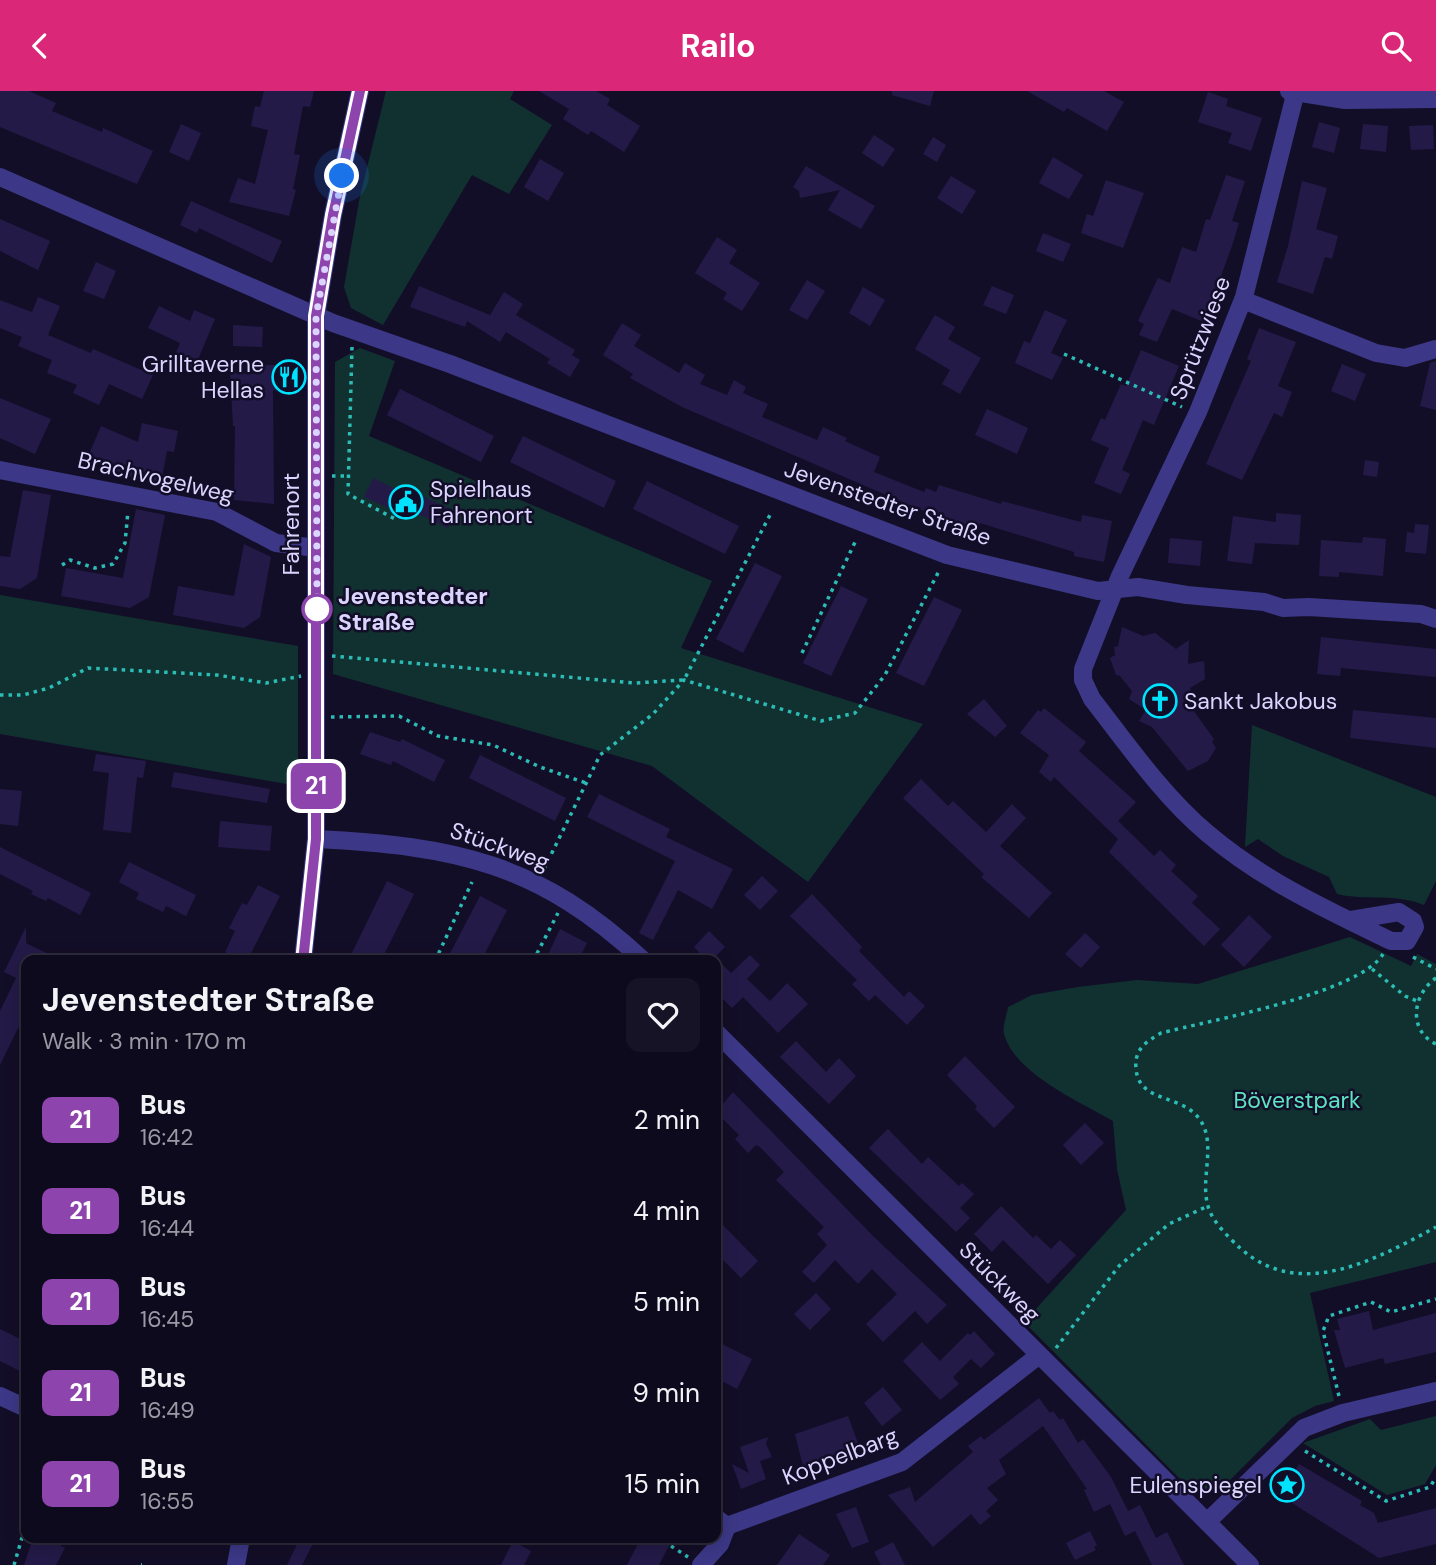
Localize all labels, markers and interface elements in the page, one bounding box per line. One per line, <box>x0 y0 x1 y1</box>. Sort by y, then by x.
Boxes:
text: Railo <box>680 25 756 67</box>
icon: back <box>21 27 59 65</box>
icon: search <box>1377 27 1415 65</box>
your location <box>324 158 359 193</box>
street label: Sprützwiese <box>1163 272 1237 404</box>
place label: Grilltaverne Hellas <box>142 349 264 405</box>
restaurant icon: Grilltaverne Hellas <box>270 358 308 396</box>
street label: Brachvogelweg <box>75 444 237 510</box>
street label: Jevenstedter Straße <box>781 454 995 552</box>
street label: Fahrenort <box>276 473 306 575</box>
place label: Spielhaus Fahrenort <box>430 474 533 530</box>
public building icon: Spielhaus Fahrenort <box>387 483 425 521</box>
place label: Jevenstedter Straße <box>338 581 488 637</box>
marker: Jevenstedter Straße <box>302 594 332 624</box>
church icon: Sankt Jakobus <box>1141 682 1179 720</box>
place label: Sankt Jakobus <box>1184 686 1337 716</box>
line badge: 21 <box>284 763 348 809</box>
text: 21 <box>305 770 327 801</box>
street label: Stückweg <box>446 815 554 877</box>
text: Jevenstedter Straße <box>42 978 375 1021</box>
button: heart <box>626 978 700 1052</box>
text: Walk · 3 min · 170 m <box>42 1026 246 1056</box>
park label: Böverstpark <box>1233 1085 1361 1115</box>
text: Bus <box>140 1088 186 1122</box>
text: 2 min <box>634 1103 700 1137</box>
text: 21 <box>69 1104 92 1135</box>
text: 16:42 <box>140 1122 193 1152</box>
text: Bus <box>140 1179 186 1213</box>
text: 4 min <box>633 1194 700 1228</box>
text: 21 <box>69 1195 92 1226</box>
text: 16:44 <box>140 1213 194 1243</box>
street label: Stückweg <box>953 1235 1047 1329</box>
text: Bus <box>140 1270 186 1304</box>
text: 5 min <box>633 1285 700 1319</box>
text: 21 <box>69 1286 92 1317</box>
text: 16:45 <box>140 1304 194 1334</box>
text: Bus <box>140 1361 186 1395</box>
text: 9 min <box>632 1376 700 1410</box>
text: 21 <box>69 1377 92 1408</box>
text: 16:49 <box>140 1395 195 1425</box>
street label: Koppelbarg <box>778 1420 902 1492</box>
text: Bus <box>140 1452 186 1486</box>
place icon: Eulenspiegel <box>1268 1466 1306 1504</box>
text: 15 min <box>625 1467 700 1501</box>
text: 21 <box>69 1468 92 1499</box>
place label: Eulenspiegel <box>1129 1470 1262 1500</box>
text: 16:55 <box>140 1486 194 1516</box>

